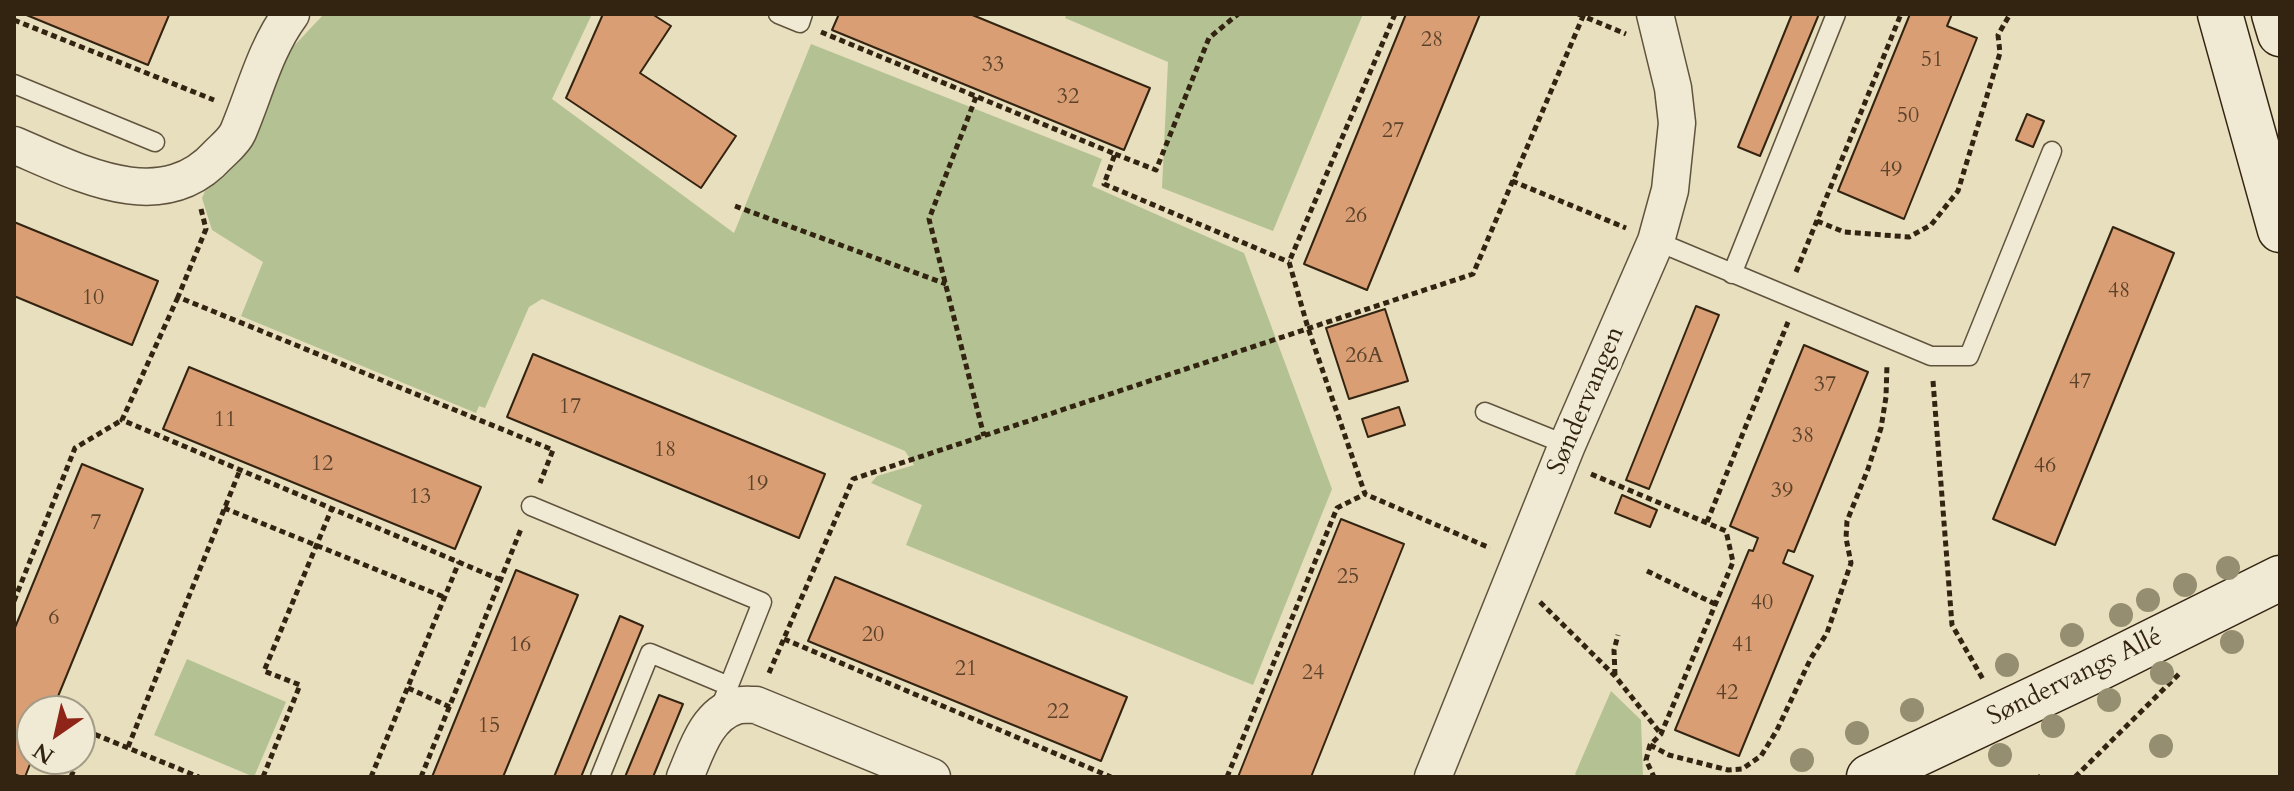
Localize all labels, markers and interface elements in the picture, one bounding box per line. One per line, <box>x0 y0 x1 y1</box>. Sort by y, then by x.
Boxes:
house number: 28 <box>1421 28 1443 54</box>
house number: 51 <box>1921 48 1943 74</box>
house number: 33 <box>982 53 1004 79</box>
house number: 32 <box>1057 85 1079 111</box>
house number: 50 <box>1897 104 1919 130</box>
house number: 27 <box>1382 119 1404 145</box>
house number: 49 <box>1880 158 1902 184</box>
house number: 26 <box>1345 204 1367 230</box>
house number: 48 <box>2108 279 2130 305</box>
house number: 10 <box>82 286 104 312</box>
street label: Søndervangen <box>1542 322 1632 480</box>
house number: 26A <box>1345 344 1383 370</box>
house number: 47 <box>2069 370 2091 396</box>
house number: 37 <box>1814 373 1836 399</box>
house number: 17 <box>559 395 581 421</box>
house number: 11 <box>214 408 236 434</box>
house number: 38 <box>1792 424 1814 450</box>
house number: 18 <box>654 438 676 464</box>
house number: 12 <box>311 452 333 478</box>
house number: 46 <box>2034 454 2056 480</box>
house number: 19 <box>746 472 768 498</box>
house number: 39 <box>1771 479 1793 505</box>
house number: 13 <box>409 485 431 511</box>
house number: 7 <box>90 511 102 537</box>
house number: 25 <box>1337 565 1359 591</box>
house number: 40 <box>1751 591 1773 617</box>
house number: 6 <box>48 606 60 632</box>
street label: Søndervangs Allé <box>1983 622 2167 734</box>
house number: 20 <box>862 623 884 649</box>
house number: 16 <box>509 633 531 659</box>
house number: 41 <box>1732 633 1754 659</box>
house number: 21 <box>955 657 977 683</box>
house number: 24 <box>1302 661 1324 687</box>
house number: 42 <box>1716 681 1738 707</box>
north arrow <box>16 695 96 775</box>
house number: 22 <box>1047 700 1069 726</box>
house number: 15 <box>478 714 500 740</box>
text: N <box>27 735 60 771</box>

